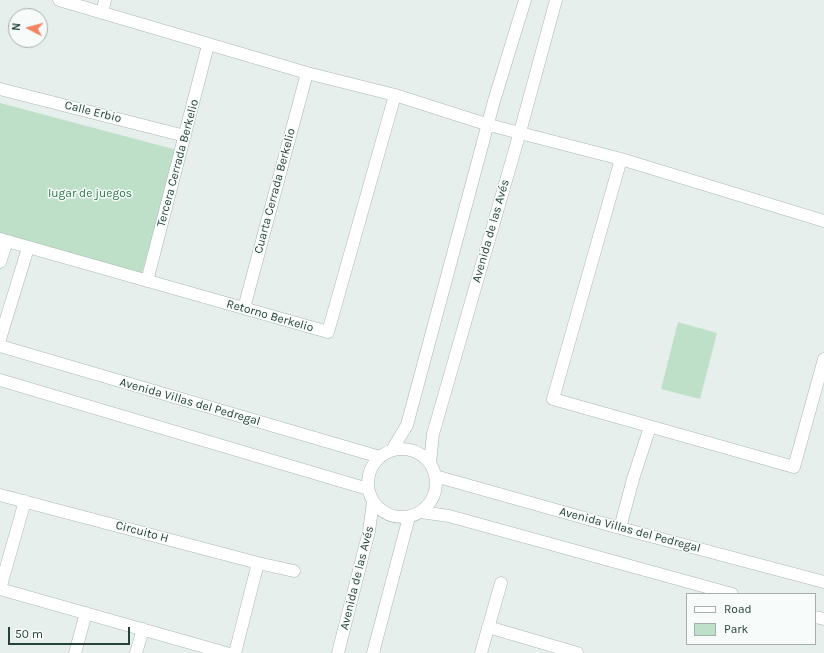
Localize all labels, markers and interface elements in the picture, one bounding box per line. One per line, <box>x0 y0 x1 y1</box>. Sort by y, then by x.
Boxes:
north arrow <box>8 8 48 48</box>
text: N <box>10 22 23 31</box>
street label: Calle Erbio <box>63 98 123 126</box>
street label: Tercera Cerrada Berkelio <box>154 98 202 228</box>
street label: Cuarta Cerrada Berkelio <box>251 127 299 255</box>
street label: Avenida de las Avés <box>469 178 513 284</box>
park label: lugar de juegos <box>48 187 132 201</box>
street label: Retorno Berkelio <box>225 297 315 335</box>
street label: Avenida Villas del Pedregal <box>118 375 262 429</box>
street label: Avenida Villas del Pedregal <box>558 504 702 556</box>
street label: Circuito H <box>114 518 170 546</box>
street label: Avenida de las Avés <box>337 525 377 631</box>
legend <box>686 593 816 645</box>
text: Road <box>724 602 752 616</box>
scale bar <box>10 619 132 645</box>
text: Park <box>724 622 748 636</box>
text: 50 m <box>15 627 43 641</box>

